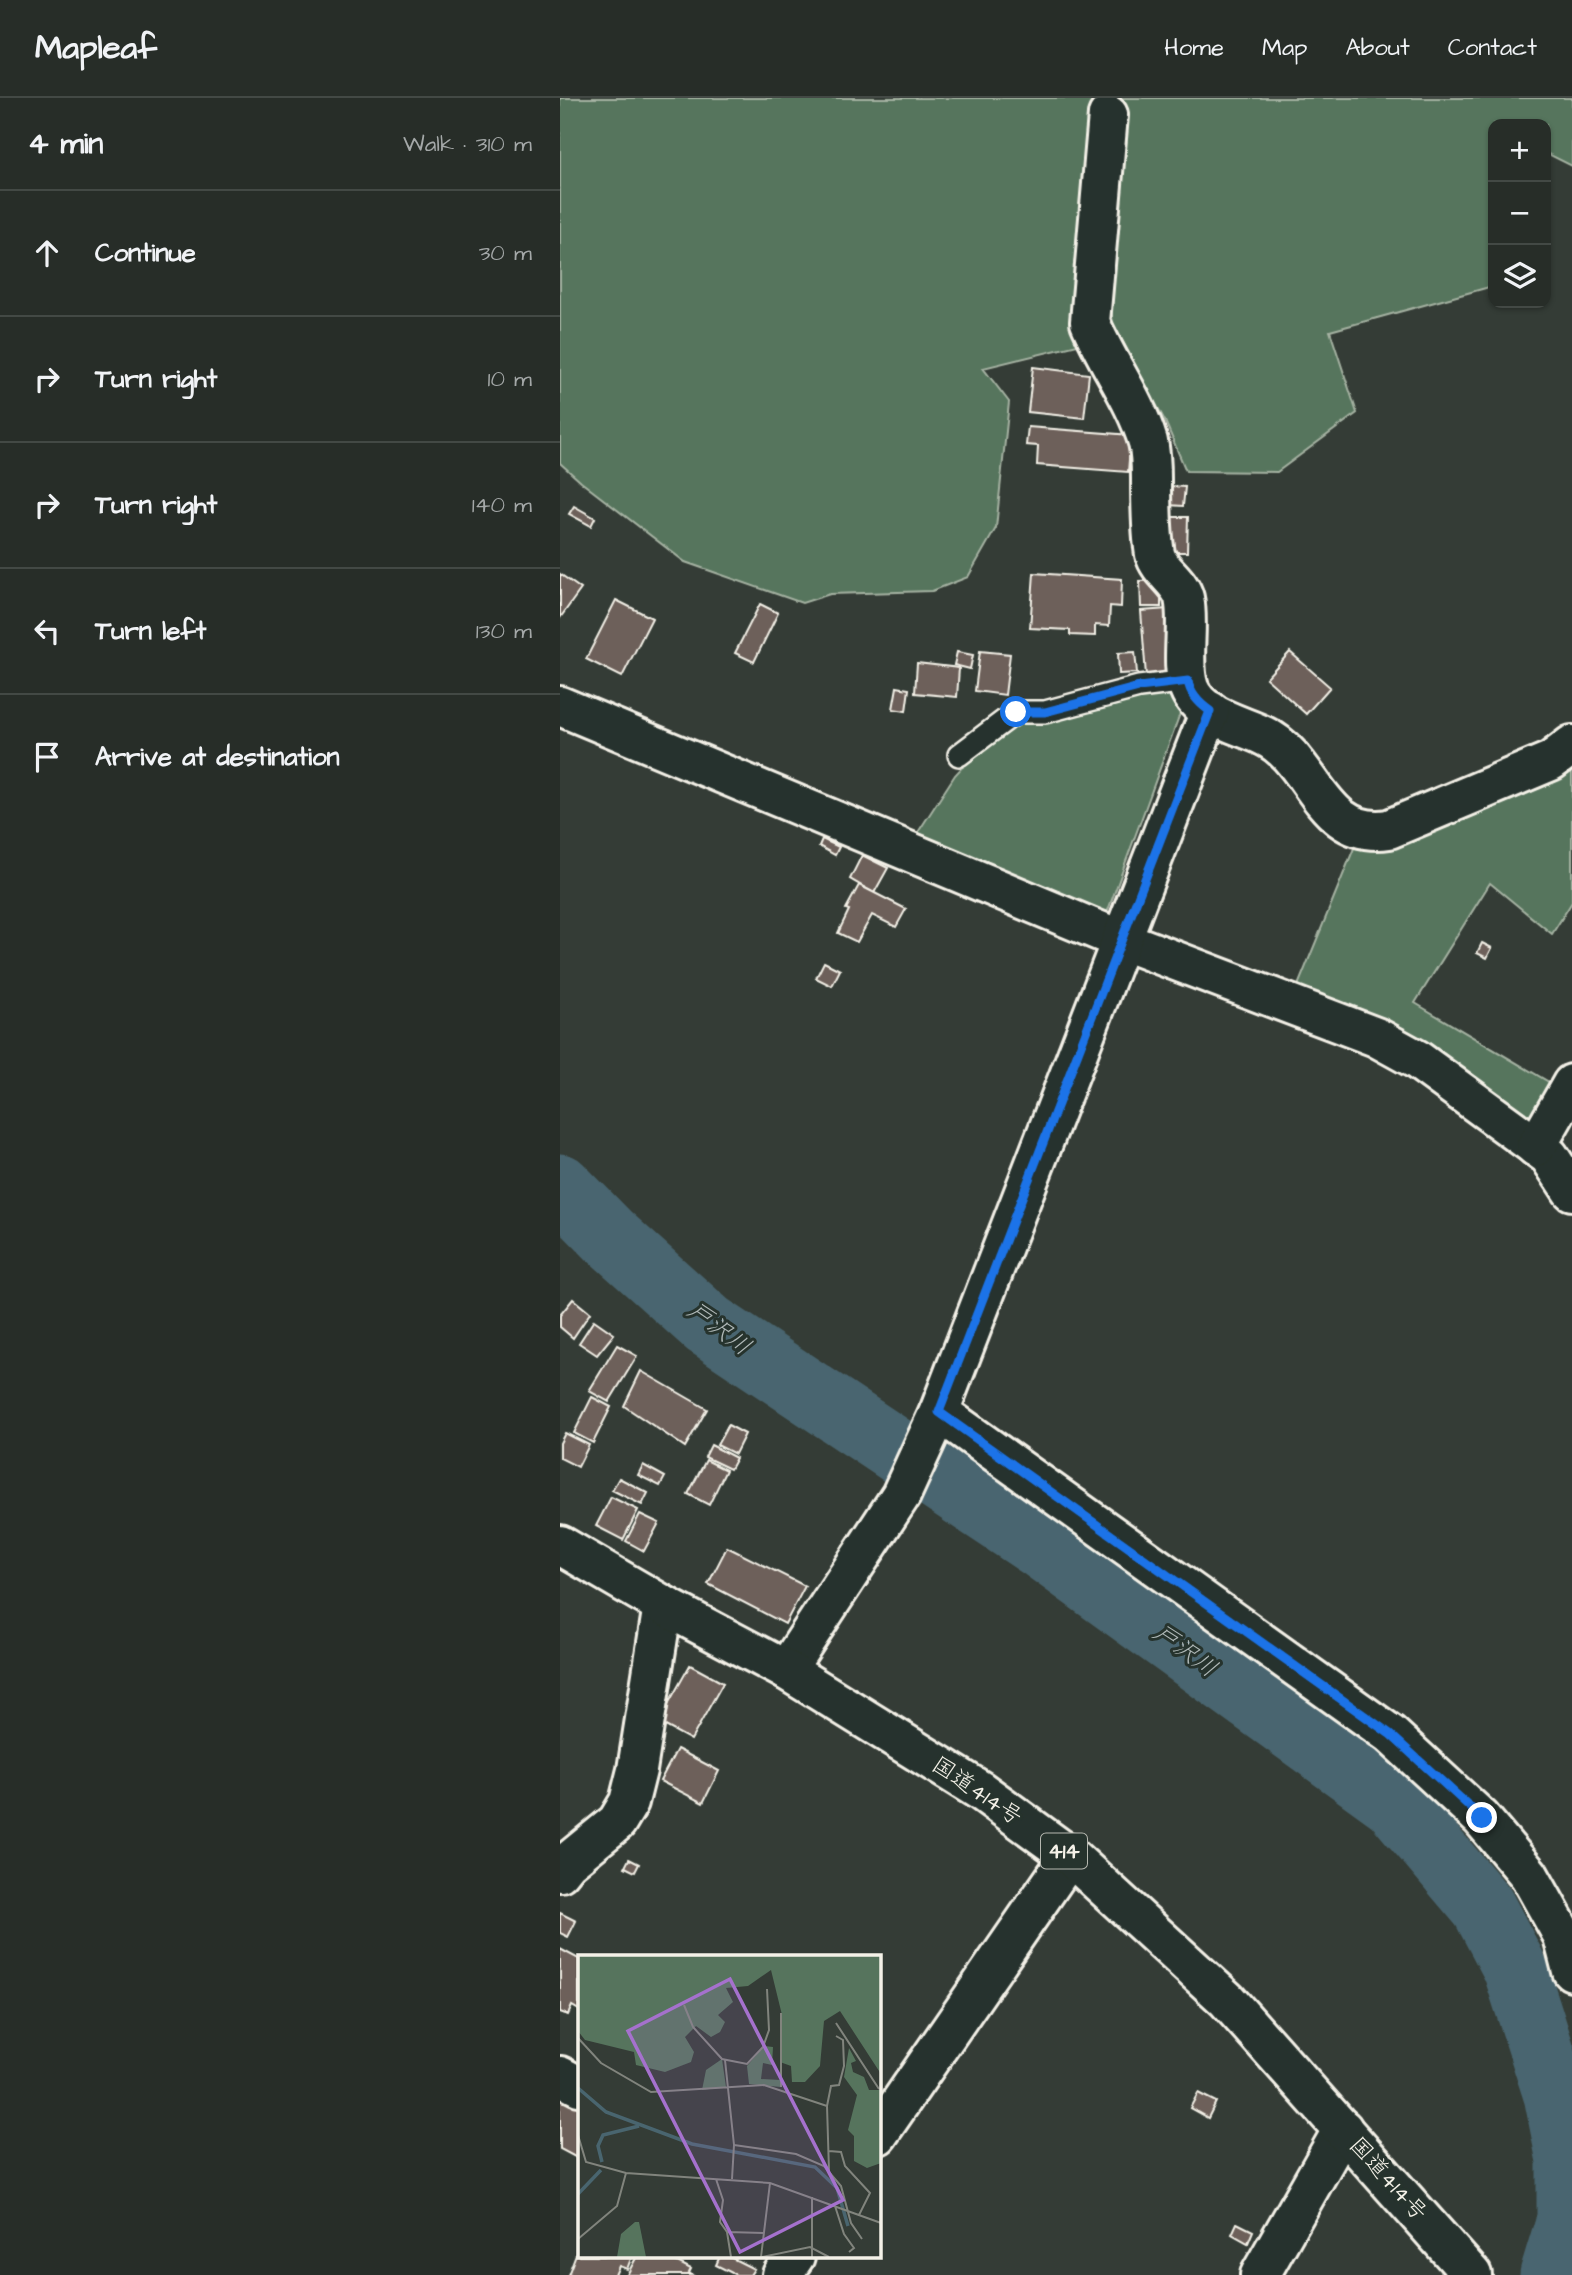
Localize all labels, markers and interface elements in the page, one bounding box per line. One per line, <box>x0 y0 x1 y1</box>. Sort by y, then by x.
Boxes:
text: Mapleaf <box>35 25 157 71</box>
text: Home <box>1164 31 1224 65</box>
text: Map <box>1262 31 1307 65</box>
text: About <box>1345 31 1410 65</box>
text: Contact <box>1448 31 1537 65</box>
map controls <box>1488 119 1551 308</box>
button: + <box>1488 119 1551 182</box>
text: 4 min <box>28 123 103 165</box>
text: Walk · 310 m <box>403 128 532 160</box>
button: − <box>1488 182 1551 245</box>
icon: ahead <box>28 234 66 272</box>
text: Continue <box>95 235 196 271</box>
text: 30 m <box>479 237 532 269</box>
button: layers <box>1488 245 1551 308</box>
icon: right <box>28 360 66 398</box>
text: Turn right <box>95 361 217 397</box>
text: 10 m <box>487 363 532 395</box>
icon: right <box>28 486 66 524</box>
text: Turn right <box>95 487 217 523</box>
text: 140 m <box>472 489 532 521</box>
icon: left <box>28 612 66 650</box>
text: Turn left <box>95 613 206 649</box>
text: 130 m <box>476 615 532 647</box>
route start <box>1000 696 1031 727</box>
icon: arrive <box>28 738 66 776</box>
text: Arrive at destination <box>95 739 340 775</box>
water label: 戸沢川 <box>680 1294 758 1364</box>
water label: 戸沢川 <box>1146 1616 1224 1686</box>
street label: 国道414号 <box>925 1749 1029 1833</box>
route end <box>1466 1802 1497 1833</box>
road number: 414 <box>1041 1834 1087 1868</box>
inset map <box>578 1955 880 2258</box>
street label: 国道414号 <box>1342 2130 1434 2228</box>

